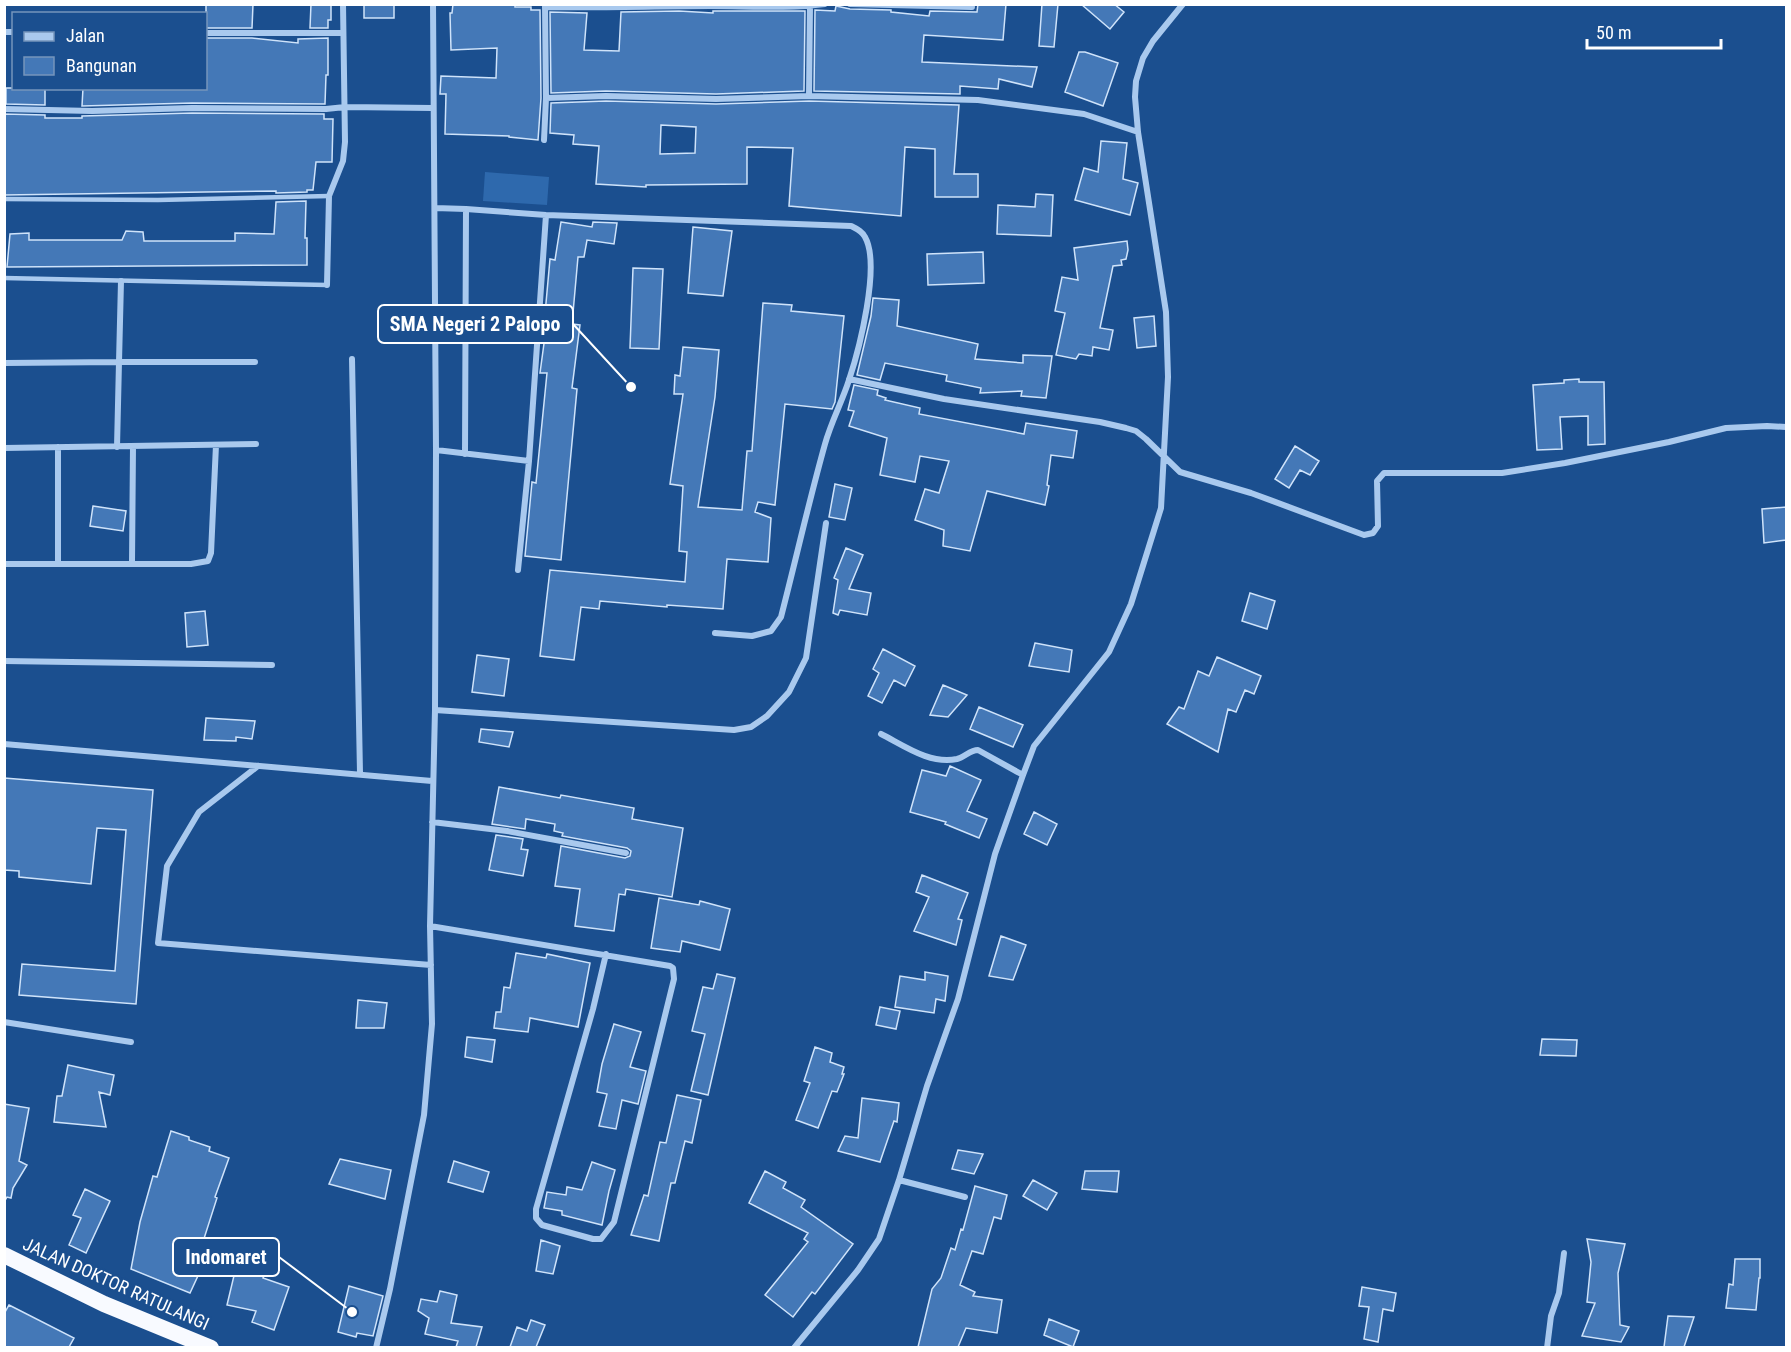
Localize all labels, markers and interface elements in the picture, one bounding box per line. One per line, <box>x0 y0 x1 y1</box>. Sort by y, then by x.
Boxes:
legend <box>12 12 207 90</box>
scale bar <box>1587 12 1720 50</box>
text: 50 m <box>1596 22 1631 43</box>
text: Jalan <box>66 25 105 46</box>
text: Bangunan <box>66 55 137 76</box>
callout: SMA Negeri 2 Palopo <box>378 305 573 343</box>
text: SMA Negeri 2 Palopo <box>390 312 560 336</box>
street label: JALAN DOKTOR RATULANGI <box>20 1233 213 1334</box>
callout: Indomaret <box>173 1238 279 1276</box>
text: Indomaret <box>185 1245 267 1269</box>

